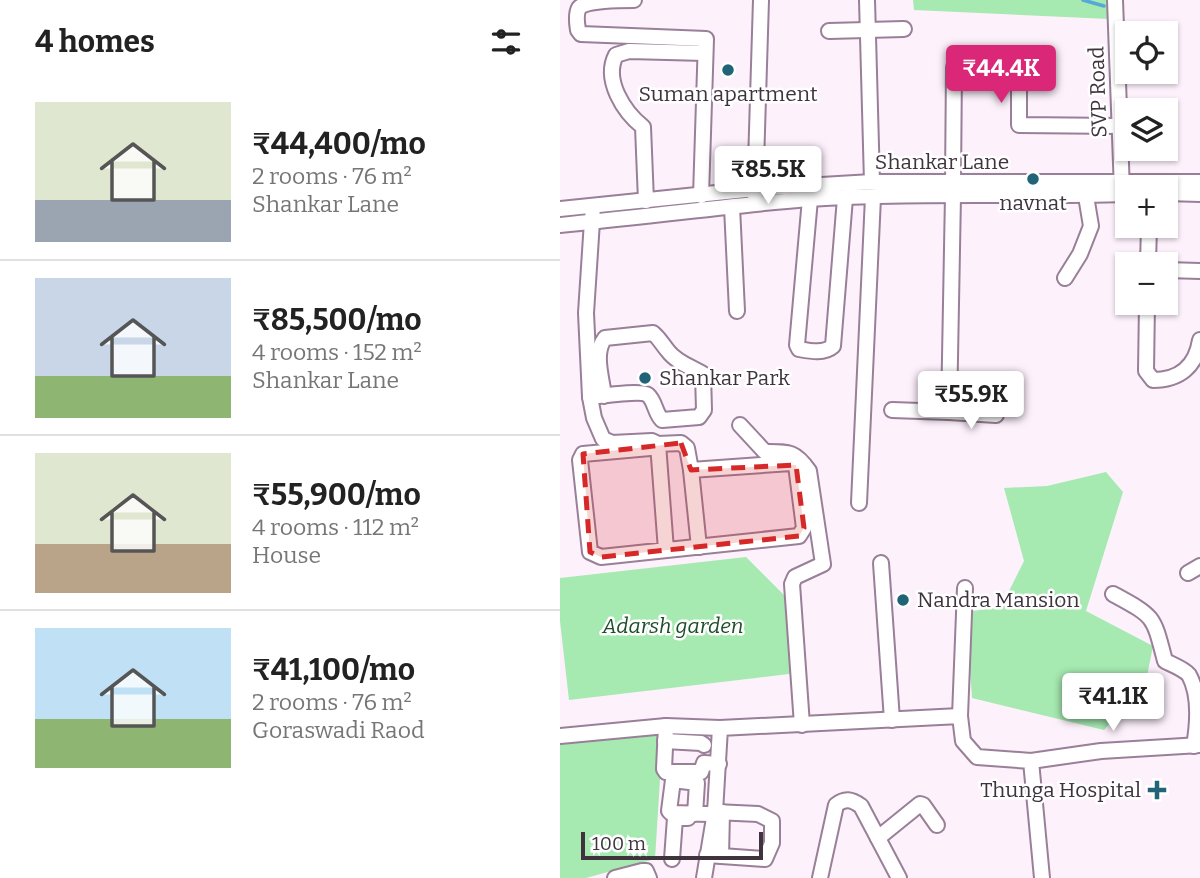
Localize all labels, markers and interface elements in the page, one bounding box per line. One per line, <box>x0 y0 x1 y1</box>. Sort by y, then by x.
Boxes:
map controls <box>1115 21 1178 315</box>
button: locate <box>1115 21 1178 84</box>
icon: filters <box>487 23 525 61</box>
text: 4 homes <box>35 24 155 60</box>
pin: ₹44.4K <box>944 46 1058 105</box>
street label: SVP Road <box>1083 46 1113 138</box>
text: ₹44.4K <box>962 54 1040 82</box>
marker: Suman apartment <box>720 62 736 78</box>
place label: Suman apartment <box>638 81 818 107</box>
button: layers <box>1115 98 1178 161</box>
text: ₹44,400/mo <box>252 126 426 162</box>
icon: home <box>91 130 175 214</box>
pin: ₹85.5K <box>711 146 825 206</box>
street label: Shankar Lane <box>875 149 1009 175</box>
text: ₹85.5K <box>731 155 805 183</box>
text: 2 rooms · 76 m² <box>252 162 412 190</box>
marker: navnat <box>1025 171 1041 187</box>
button: + <box>1115 175 1178 238</box>
text: Shankar Lane <box>252 190 399 218</box>
place label: navnat <box>999 190 1067 216</box>
button: − <box>1115 252 1178 315</box>
text: ₹85,500/mo <box>252 302 422 338</box>
icon: home <box>91 306 175 390</box>
text: 4 rooms · 152 m² <box>252 338 422 366</box>
place label: Shankar Park <box>659 365 790 391</box>
text: Shankar Lane <box>252 366 399 394</box>
marker: Shankar Park <box>637 370 653 386</box>
pin: ₹55.9K <box>914 372 1028 431</box>
text: ₹55.9K <box>934 380 1008 408</box>
text: ₹55,900/mo <box>252 477 421 513</box>
icon: home <box>91 481 175 565</box>
text: 4 rooms · 112 m² <box>252 513 419 541</box>
text: House <box>252 541 321 569</box>
place label: Nandra Mansion <box>917 587 1080 613</box>
marker: Nandra Mansion <box>895 592 911 608</box>
park label: Adarsh garden <box>601 613 744 639</box>
text: ₹41,100/mo <box>252 652 415 688</box>
icon: home <box>91 656 175 740</box>
pin: ₹41.1K <box>1056 674 1170 733</box>
text: ₹41.1K <box>1078 682 1148 710</box>
text: 2 rooms · 76 m² <box>252 688 412 716</box>
text: Goraswadi Raod <box>252 716 425 744</box>
place label: Thunga Hospital <box>980 777 1141 803</box>
marker: Thunga Hospital <box>1147 780 1167 800</box>
scale bar <box>581 829 763 861</box>
text: 100 m <box>592 832 646 855</box>

